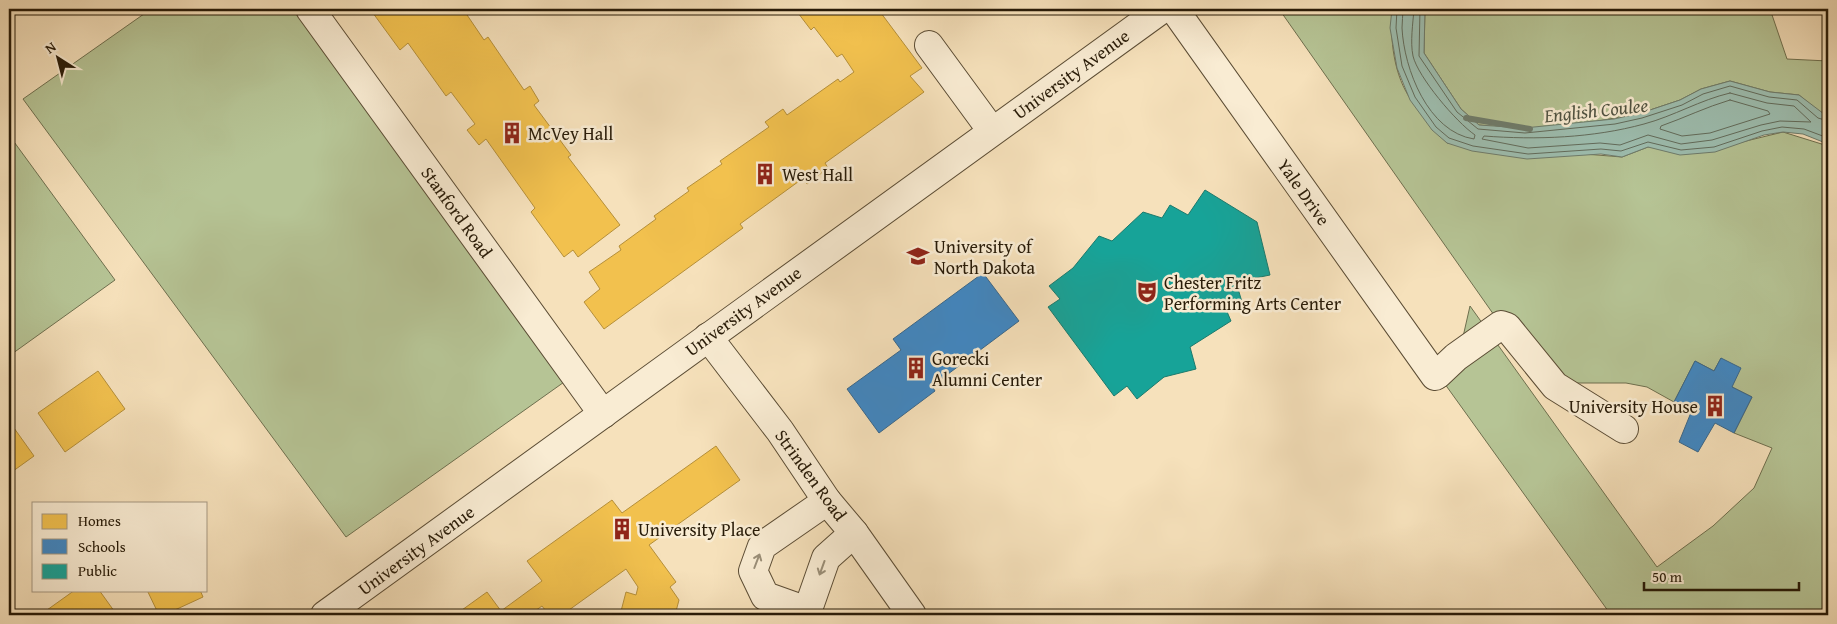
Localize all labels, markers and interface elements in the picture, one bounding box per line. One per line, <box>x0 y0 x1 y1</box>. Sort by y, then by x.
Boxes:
street label: University Avenue <box>1007 22 1135 126</box>
north arrow <box>32 32 82 82</box>
text: N <box>41 36 61 58</box>
water label: English Coulee <box>1542 91 1650 129</box>
building icon: McVey Hall <box>499 120 525 146</box>
place label: McVey Hall <box>528 120 613 147</box>
street label: Yale Drive <box>1271 153 1337 231</box>
street label: Stanford Road <box>415 161 500 264</box>
building icon: West Hall <box>752 161 778 187</box>
place label: West Hall <box>782 161 853 188</box>
place label: University of North Dakota <box>934 233 1036 281</box>
school or university icon: University of North Dakota <box>905 243 931 269</box>
street label: University Avenue <box>679 259 807 363</box>
place label: Chester Fritz Performing Arts Center <box>1164 269 1342 317</box>
theatre icon: Chester Fritz Performing Arts Center <box>1134 279 1160 305</box>
place label: Gorecki Alumni Center <box>932 345 1043 393</box>
building icon: Gorecki Alumni Center <box>903 355 929 381</box>
place label: University House <box>1569 393 1698 420</box>
building icon: University House <box>1702 393 1728 419</box>
street label: Strinden Road <box>768 424 854 527</box>
street label: University Avenue <box>352 498 480 602</box>
legend <box>32 502 208 592</box>
text: Homes <box>78 510 121 531</box>
building icon: University Place <box>609 516 635 542</box>
place label: University Place <box>638 516 761 543</box>
text: Schools <box>78 536 126 557</box>
one-way arrow <box>753 553 762 569</box>
scale bar <box>1644 559 1800 591</box>
text: Public <box>78 560 117 581</box>
one-way arrow <box>817 560 826 576</box>
text: 50 m <box>1652 566 1683 587</box>

